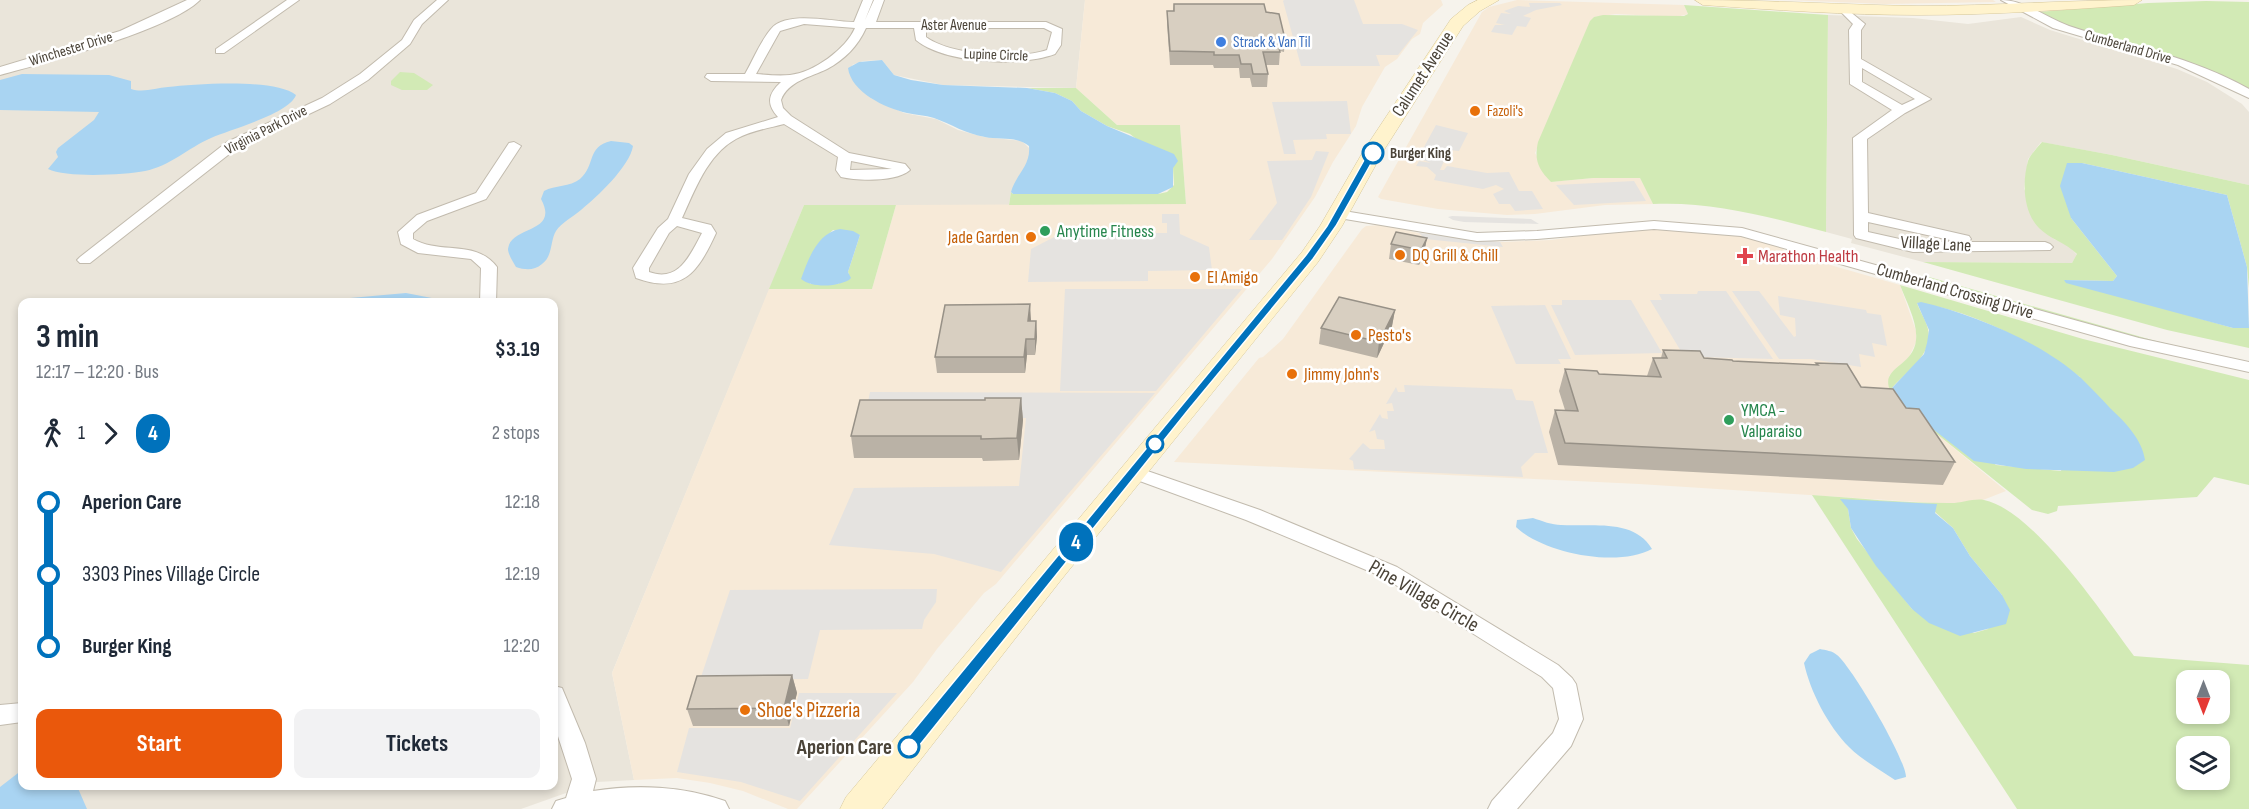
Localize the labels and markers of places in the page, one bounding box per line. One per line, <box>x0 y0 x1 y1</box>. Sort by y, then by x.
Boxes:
place label: Strack & Van Til <box>1233 33 1310 52</box>
marker: Strack & Van Til <box>1214 35 1228 49</box>
place label: Fazoli's <box>1487 102 1523 121</box>
marker: Fazoli's <box>1468 104 1482 118</box>
marker: Burger King <box>1362 142 1384 164</box>
place label: Burger King <box>1390 144 1452 163</box>
place label: Anytime Fitness <box>1056 221 1154 242</box>
marker: Anytime Fitness <box>1038 224 1052 238</box>
place label: Jade Garden <box>947 227 1019 248</box>
marker: Jade Garden <box>1024 230 1038 244</box>
place label: DQ Grill & Chill <box>1412 245 1498 266</box>
place label: Marathon Health <box>1758 246 1859 267</box>
marker: Marathon Health <box>1736 247 1754 265</box>
marker: DQ Grill & Chill <box>1393 248 1407 262</box>
place label: El Amigo <box>1207 267 1258 288</box>
marker: El Amigo <box>1188 270 1202 284</box>
place label: Pesto's <box>1368 325 1411 346</box>
marker: Pesto's <box>1349 328 1363 342</box>
place label: Jimmy John's <box>1303 364 1379 385</box>
marker: Jimmy John's <box>1285 367 1299 381</box>
place label: YMCA - Valparaiso <box>1741 400 1802 442</box>
marker: YMCA - Valparaiso <box>1722 413 1736 427</box>
unlabelled marker <box>1146 435 1164 453</box>
place label: Shoe's Pizzeria <box>757 698 860 723</box>
marker: Shoe's Pizzeria <box>738 703 752 717</box>
place label: Aperion Care <box>796 735 892 760</box>
marker: Aperion Care <box>898 736 920 758</box>

